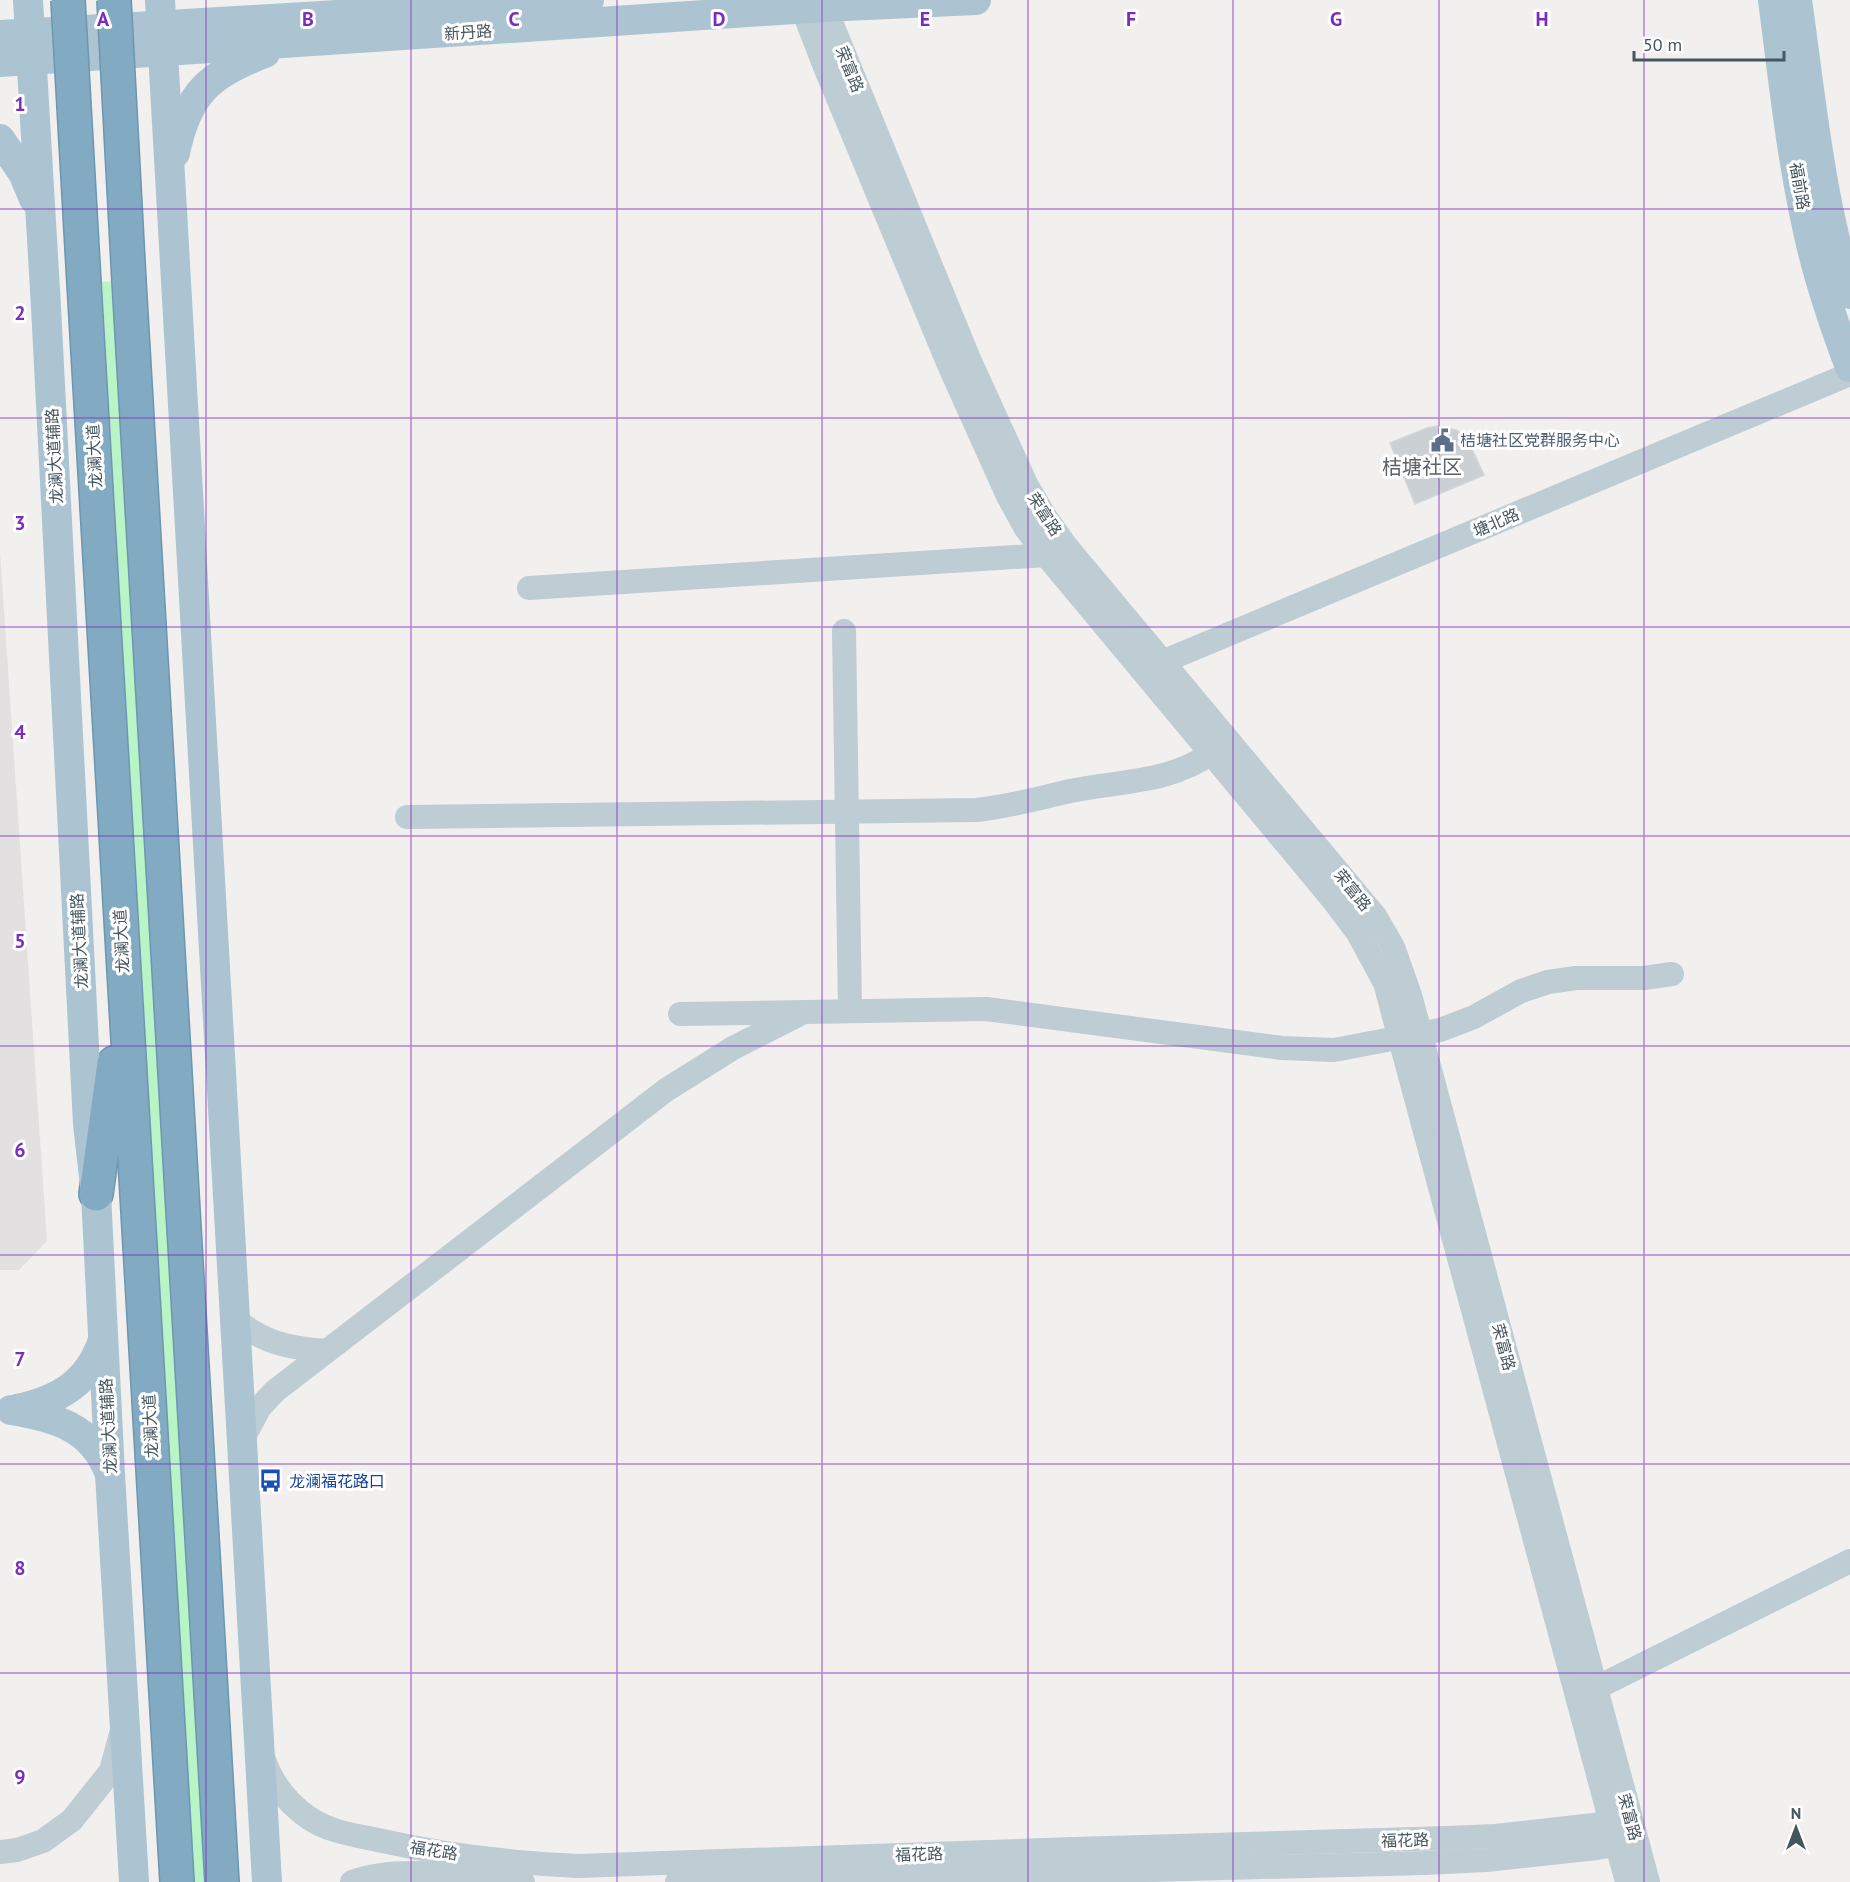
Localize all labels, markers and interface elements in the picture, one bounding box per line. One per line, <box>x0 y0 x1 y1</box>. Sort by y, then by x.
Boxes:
text: A <box>97 6 110 32</box>
text: B <box>302 6 314 32</box>
text: C <box>508 6 520 32</box>
text: D <box>713 6 726 32</box>
text: E <box>920 6 930 32</box>
text: F <box>1126 6 1136 32</box>
text: G <box>1330 6 1342 32</box>
text: H <box>1535 6 1549 32</box>
street label: 新丹路 <box>443 20 493 44</box>
scale bar <box>1634 24 1784 62</box>
text: 50 m <box>1643 33 1682 56</box>
street label: 荣富路 <box>832 43 868 95</box>
text: 1 <box>14 91 26 117</box>
street label: 福前路 <box>1786 161 1814 211</box>
text: 2 <box>14 300 26 326</box>
street label: 龙澜大道辅路 <box>42 408 66 504</box>
street label: 龙澜大道 <box>82 424 106 488</box>
public building icon: 桔塘社区党群服务中心 <box>1429 427 1455 453</box>
place label: 桔塘社区党群服务中心 <box>1460 430 1620 450</box>
district label: 桔塘社区 <box>1382 454 1462 480</box>
street label: 荣富路 <box>1024 488 1066 540</box>
street label: 塘北路 <box>1470 503 1522 541</box>
text: 3 <box>14 510 26 536</box>
text: 4 <box>14 719 26 745</box>
street label: 荣富路 <box>1330 865 1376 915</box>
street label: 龙澜大道辅路 <box>67 893 91 989</box>
street label: 龙澜大道 <box>109 909 133 973</box>
text: 5 <box>14 928 26 954</box>
text: 6 <box>14 1137 26 1163</box>
street label: 荣富路 <box>1488 1321 1520 1373</box>
text: 7 <box>14 1346 26 1372</box>
street label: 龙澜大道辅路 <box>96 1378 120 1474</box>
street label: 龙澜大道 <box>138 1394 162 1458</box>
bus stop icon: 龙澜福花路口 <box>258 1468 284 1494</box>
place label: 龙澜福花路口 <box>289 1471 385 1491</box>
text: 8 <box>14 1555 26 1581</box>
text: 9 <box>14 1764 26 1790</box>
street label: 荣富路 <box>1614 1791 1646 1843</box>
north arrow <box>1766 1798 1826 1858</box>
text: N <box>1791 1803 1801 1823</box>
street label: 福花路 <box>1381 1829 1429 1851</box>
street label: 福花路 <box>409 1836 459 1864</box>
street label: 福花路 <box>895 1843 943 1865</box>

